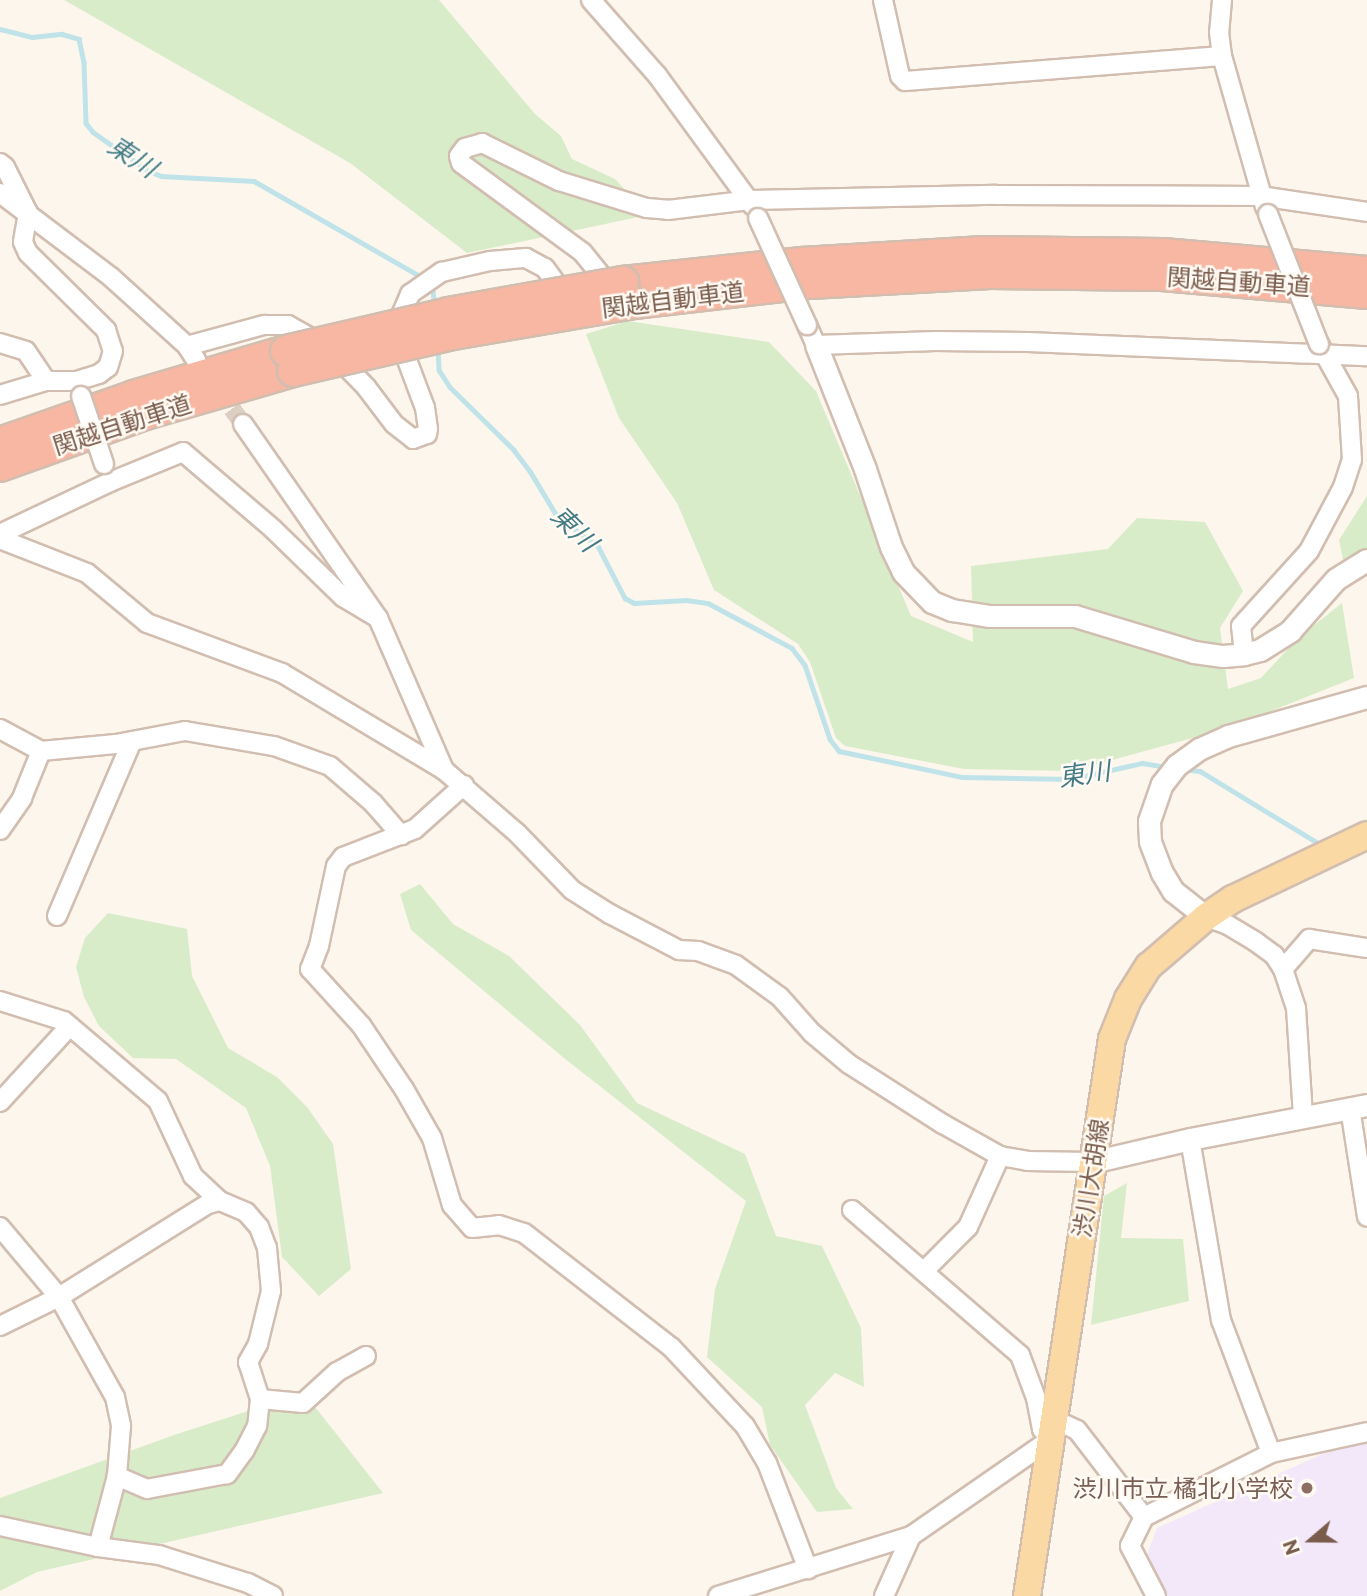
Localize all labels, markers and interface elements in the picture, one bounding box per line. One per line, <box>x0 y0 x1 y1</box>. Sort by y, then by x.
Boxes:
water label: 東川 <box>103 129 163 183</box>
street label: 関越自動車道 <box>1166 262 1312 300</box>
street label: 関越自動車道 <box>600 276 746 322</box>
street label: 関越自動車道 <box>49 388 195 460</box>
water label: 東川 <box>545 499 605 557</box>
water label: 東川 <box>1056 754 1112 792</box>
street label: 渋川大胡線 <box>1066 1116 1114 1240</box>
place label: 渋川市立 橘北小学校 <box>1072 1474 1293 1502</box>
marker: 渋川市立 橘北小学校 <box>1299 1480 1315 1496</box>
north arrow <box>1276 1505 1346 1575</box>
text: N <box>1278 1537 1304 1558</box>

